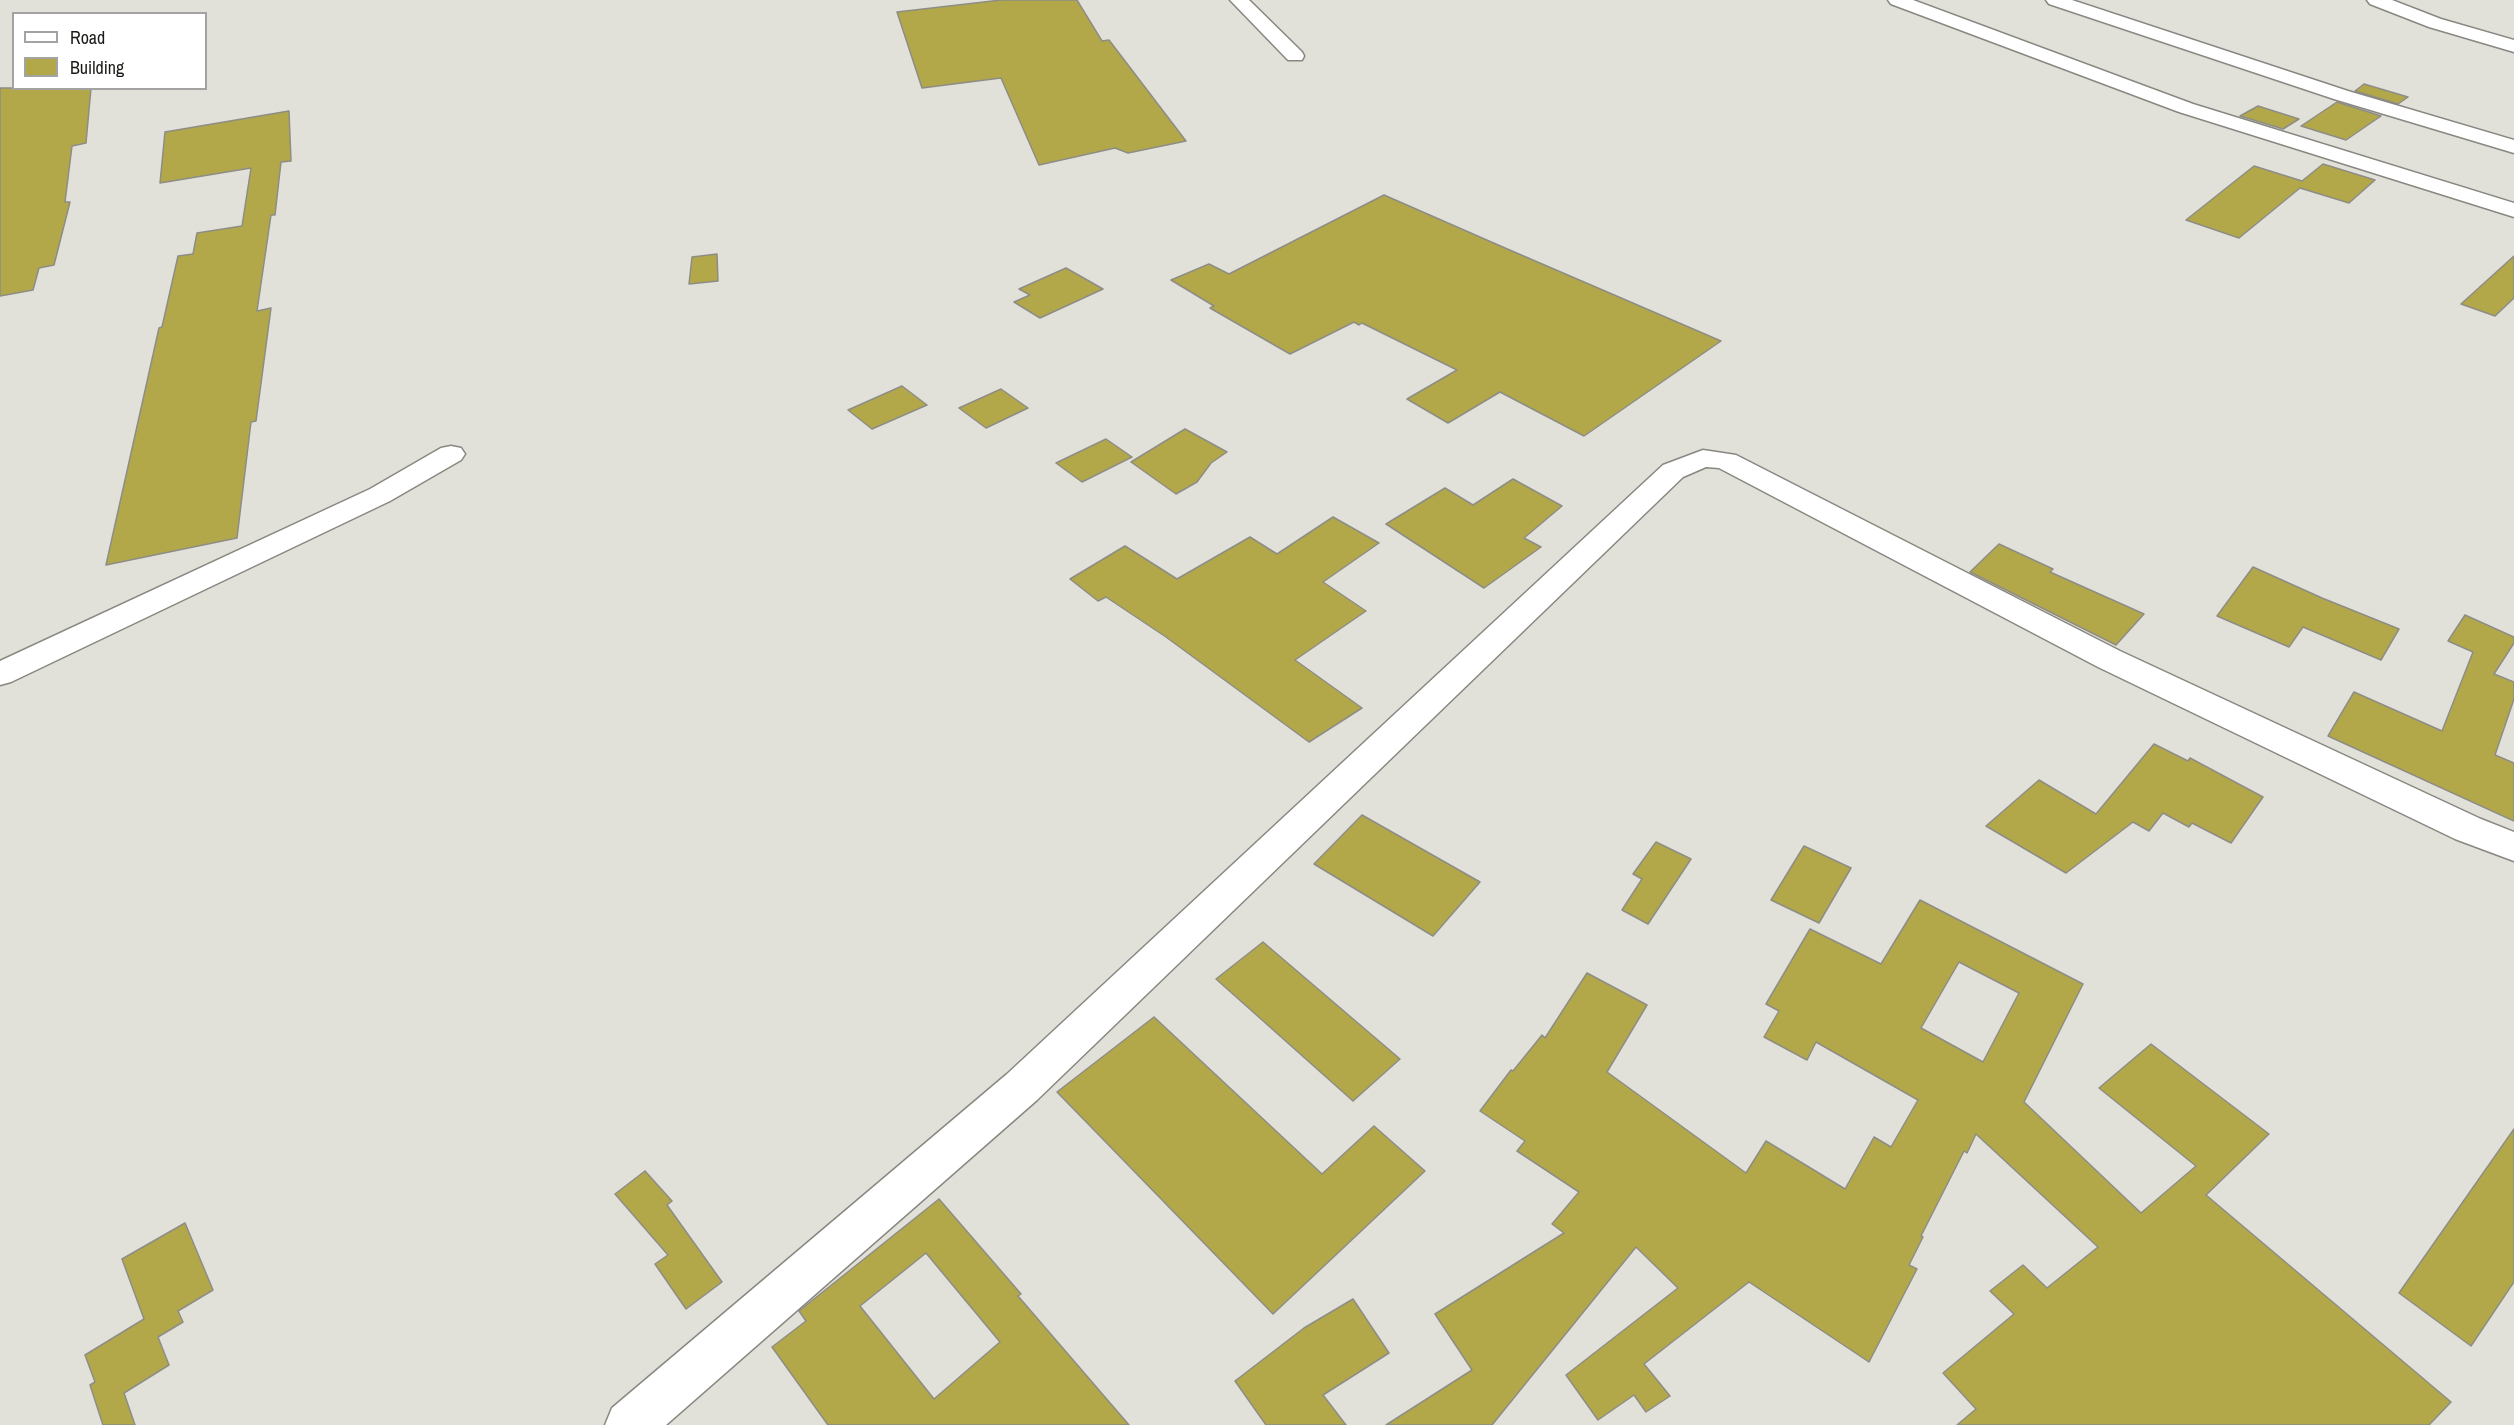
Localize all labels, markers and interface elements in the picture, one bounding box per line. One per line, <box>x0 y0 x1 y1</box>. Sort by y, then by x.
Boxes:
legend <box>12 12 207 90</box>
text: Road <box>70 25 105 50</box>
text: Building <box>70 55 124 80</box>

